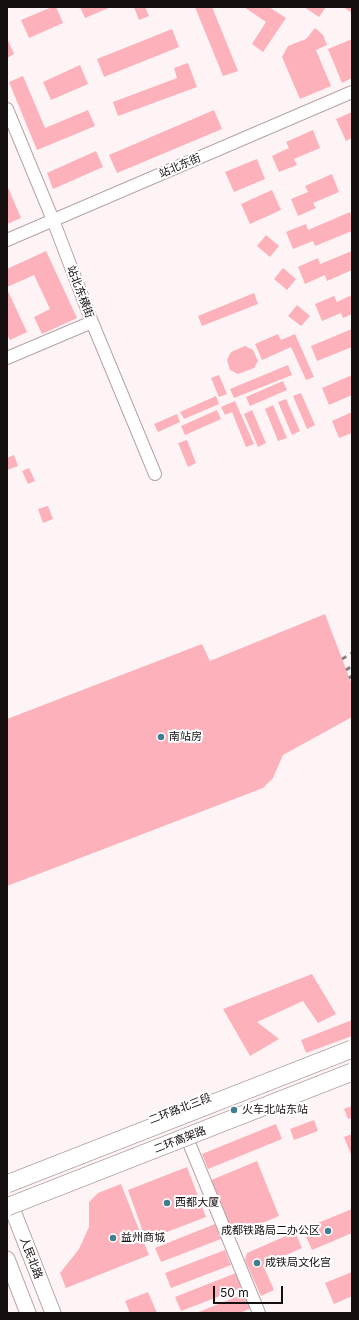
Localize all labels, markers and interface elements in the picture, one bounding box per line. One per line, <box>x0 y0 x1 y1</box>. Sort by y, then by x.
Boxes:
street label: 站北东街 <box>157 151 203 181</box>
street label: 站北东横街 <box>64 264 96 320</box>
place label: 南站房 <box>169 730 202 744</box>
marker: 南站房 <box>156 732 166 742</box>
street label: 二环路北三段 <box>147 1091 213 1127</box>
place label: 火车北站东站 <box>242 1103 308 1117</box>
marker: 火车北站东站 <box>229 1105 239 1115</box>
street label: 二环高架路 <box>152 1124 208 1156</box>
place label: 西都大厦 <box>175 1196 219 1210</box>
marker: 西都大厦 <box>162 1198 172 1208</box>
place label: 成都铁路局二办公区 <box>221 1224 320 1238</box>
marker: 成都铁路局二办公区 <box>323 1226 333 1236</box>
place label: 益州商城 <box>121 1231 165 1245</box>
marker: 益州商城 <box>108 1233 118 1243</box>
street label: 人民北路 <box>17 1235 45 1281</box>
place label: 成铁局文化宫 <box>265 1256 331 1270</box>
marker: 成铁局文化宫 <box>252 1258 262 1268</box>
scale bar <box>215 1278 285 1304</box>
text: 50 m <box>220 1285 249 1300</box>

